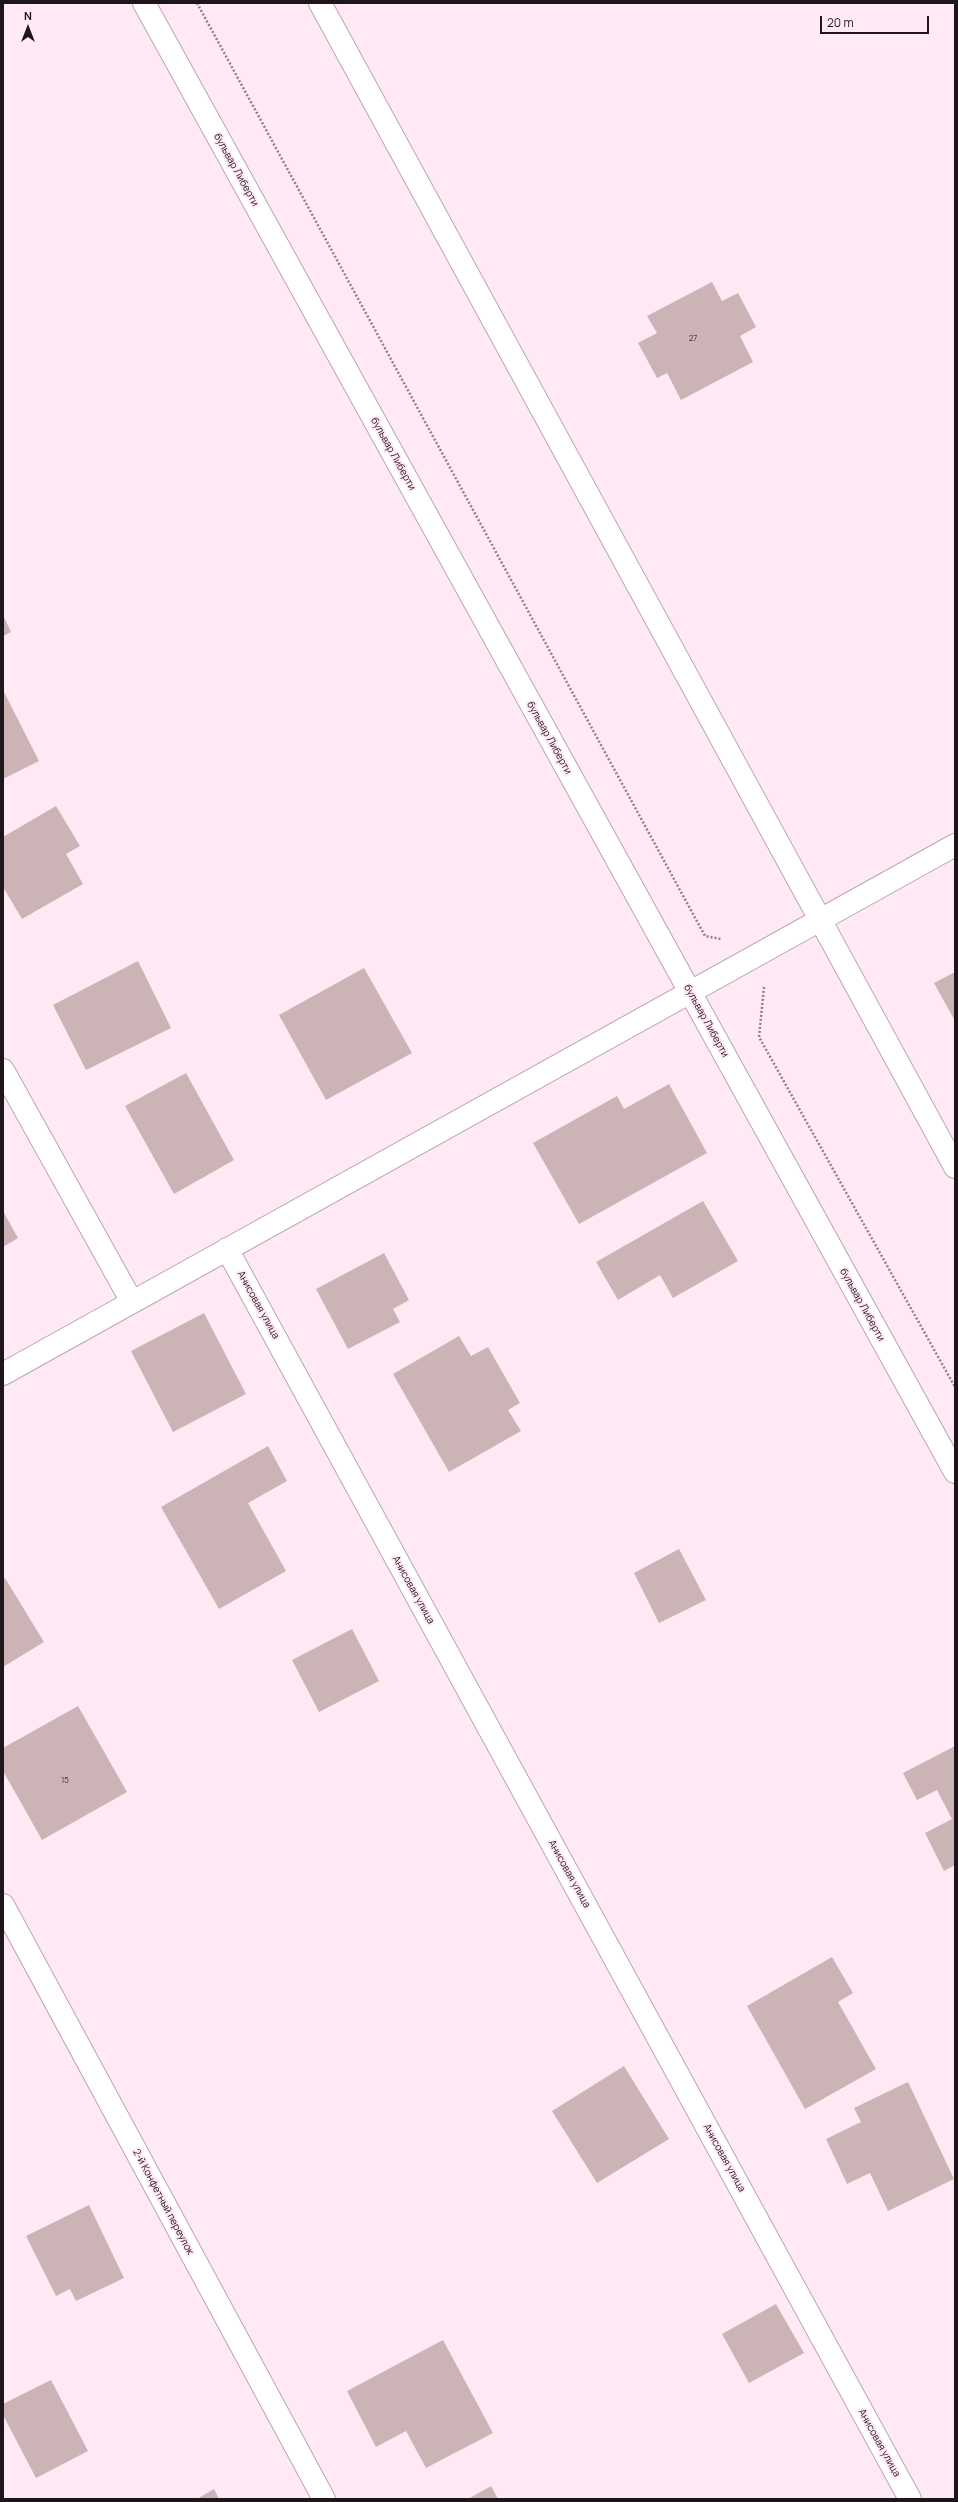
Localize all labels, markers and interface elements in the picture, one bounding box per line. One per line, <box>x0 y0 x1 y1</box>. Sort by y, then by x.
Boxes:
north arrow <box>8 8 48 48</box>
text: N <box>24 8 32 23</box>
scale bar <box>822 8 931 34</box>
text: 20 m <box>827 14 854 31</box>
street label: бульвар Либерти <box>211 131 261 209</box>
house number: 27 <box>689 334 697 344</box>
street label: бульвар Либерти <box>368 415 418 493</box>
street label: бульвар Либерти <box>524 699 574 777</box>
street label: бульвар Либерти <box>681 982 731 1060</box>
street label: бульвар Либерти <box>837 1266 887 1344</box>
street label: Анисовая улица <box>234 1269 282 1341</box>
street label: Анисовая улица <box>389 1554 437 1626</box>
house number: 15 <box>61 1776 69 1786</box>
street label: Анисовая улица <box>545 1838 593 1910</box>
street label: Анисовая улица <box>700 2122 748 2194</box>
street label: 2-й Конфетный переулок <box>130 2147 196 2257</box>
street label: Анисовая улица <box>855 2407 903 2479</box>

